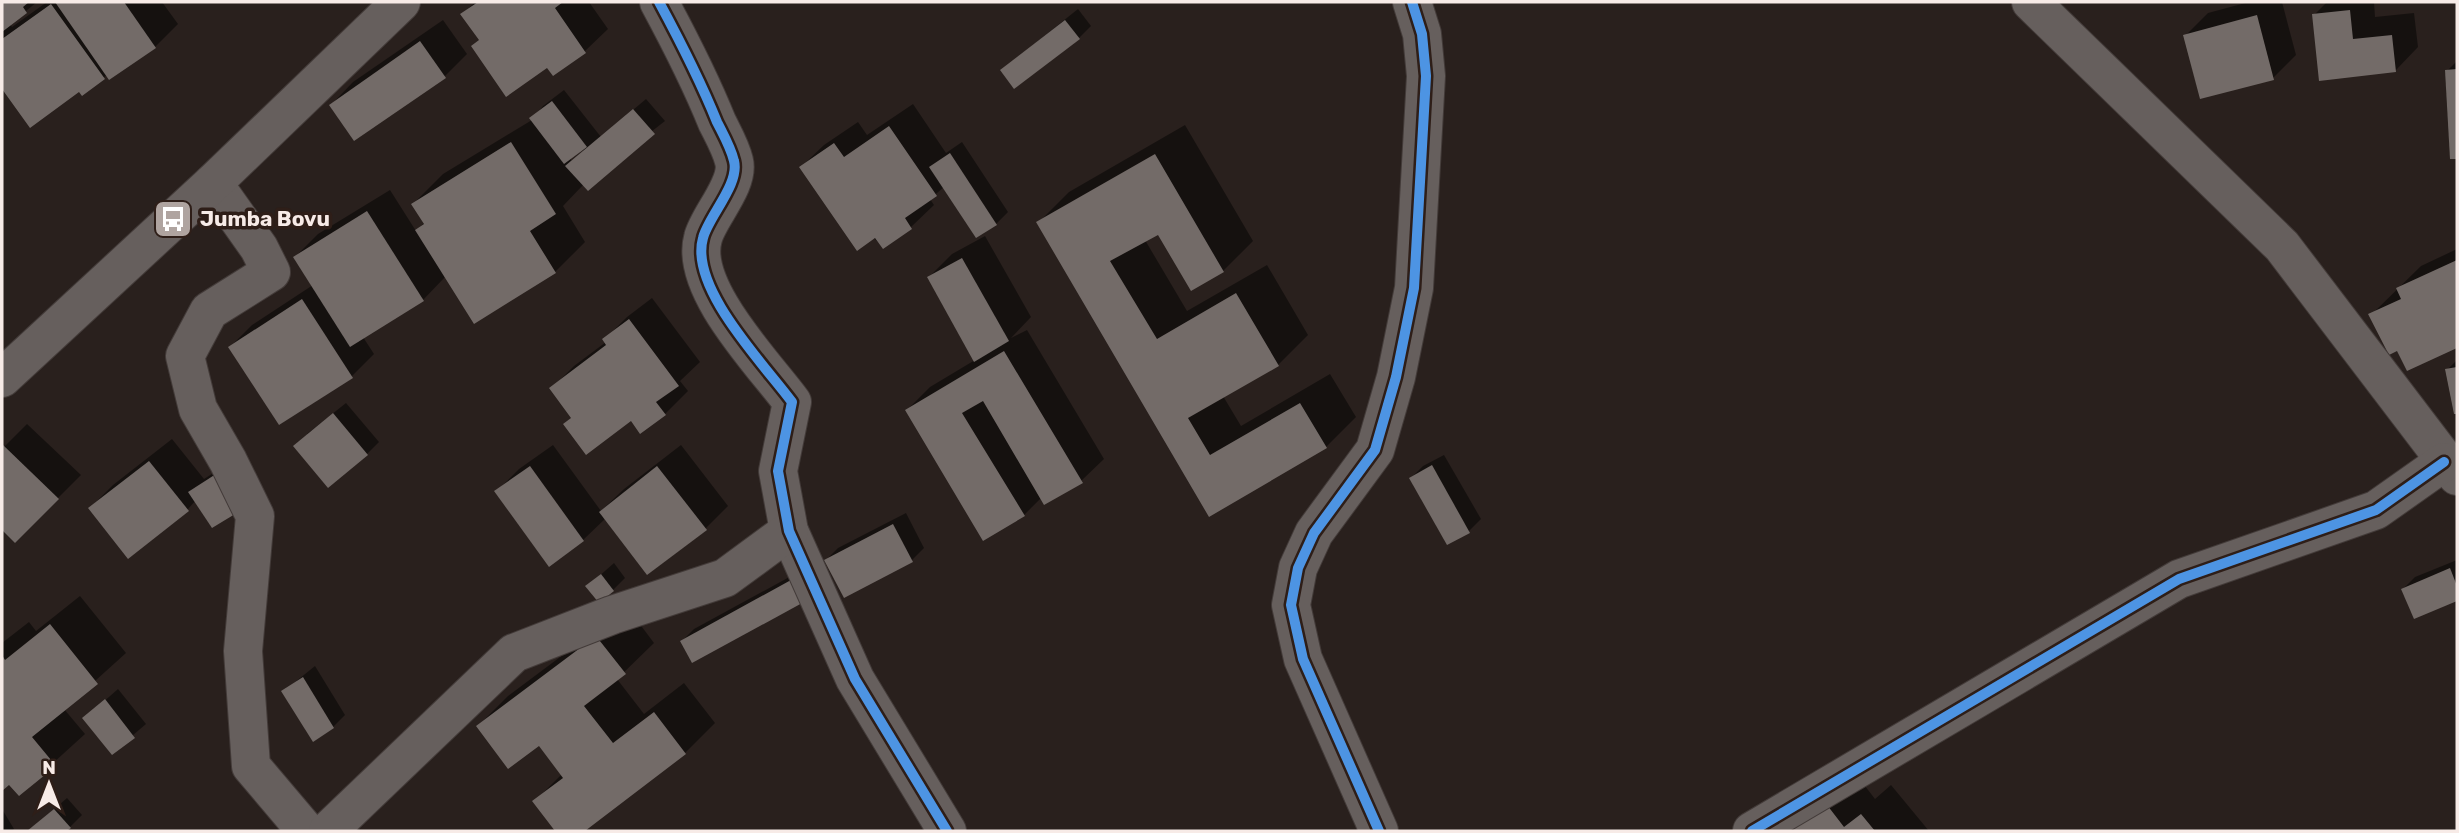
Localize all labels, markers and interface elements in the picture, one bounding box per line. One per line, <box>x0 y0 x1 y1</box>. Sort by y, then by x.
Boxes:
bus stop icon: Jumba Bovu <box>152 198 194 240</box>
place label: Jumba Bovu <box>200 206 330 231</box>
north arrow <box>14 749 84 819</box>
text: N <box>42 756 56 779</box>

